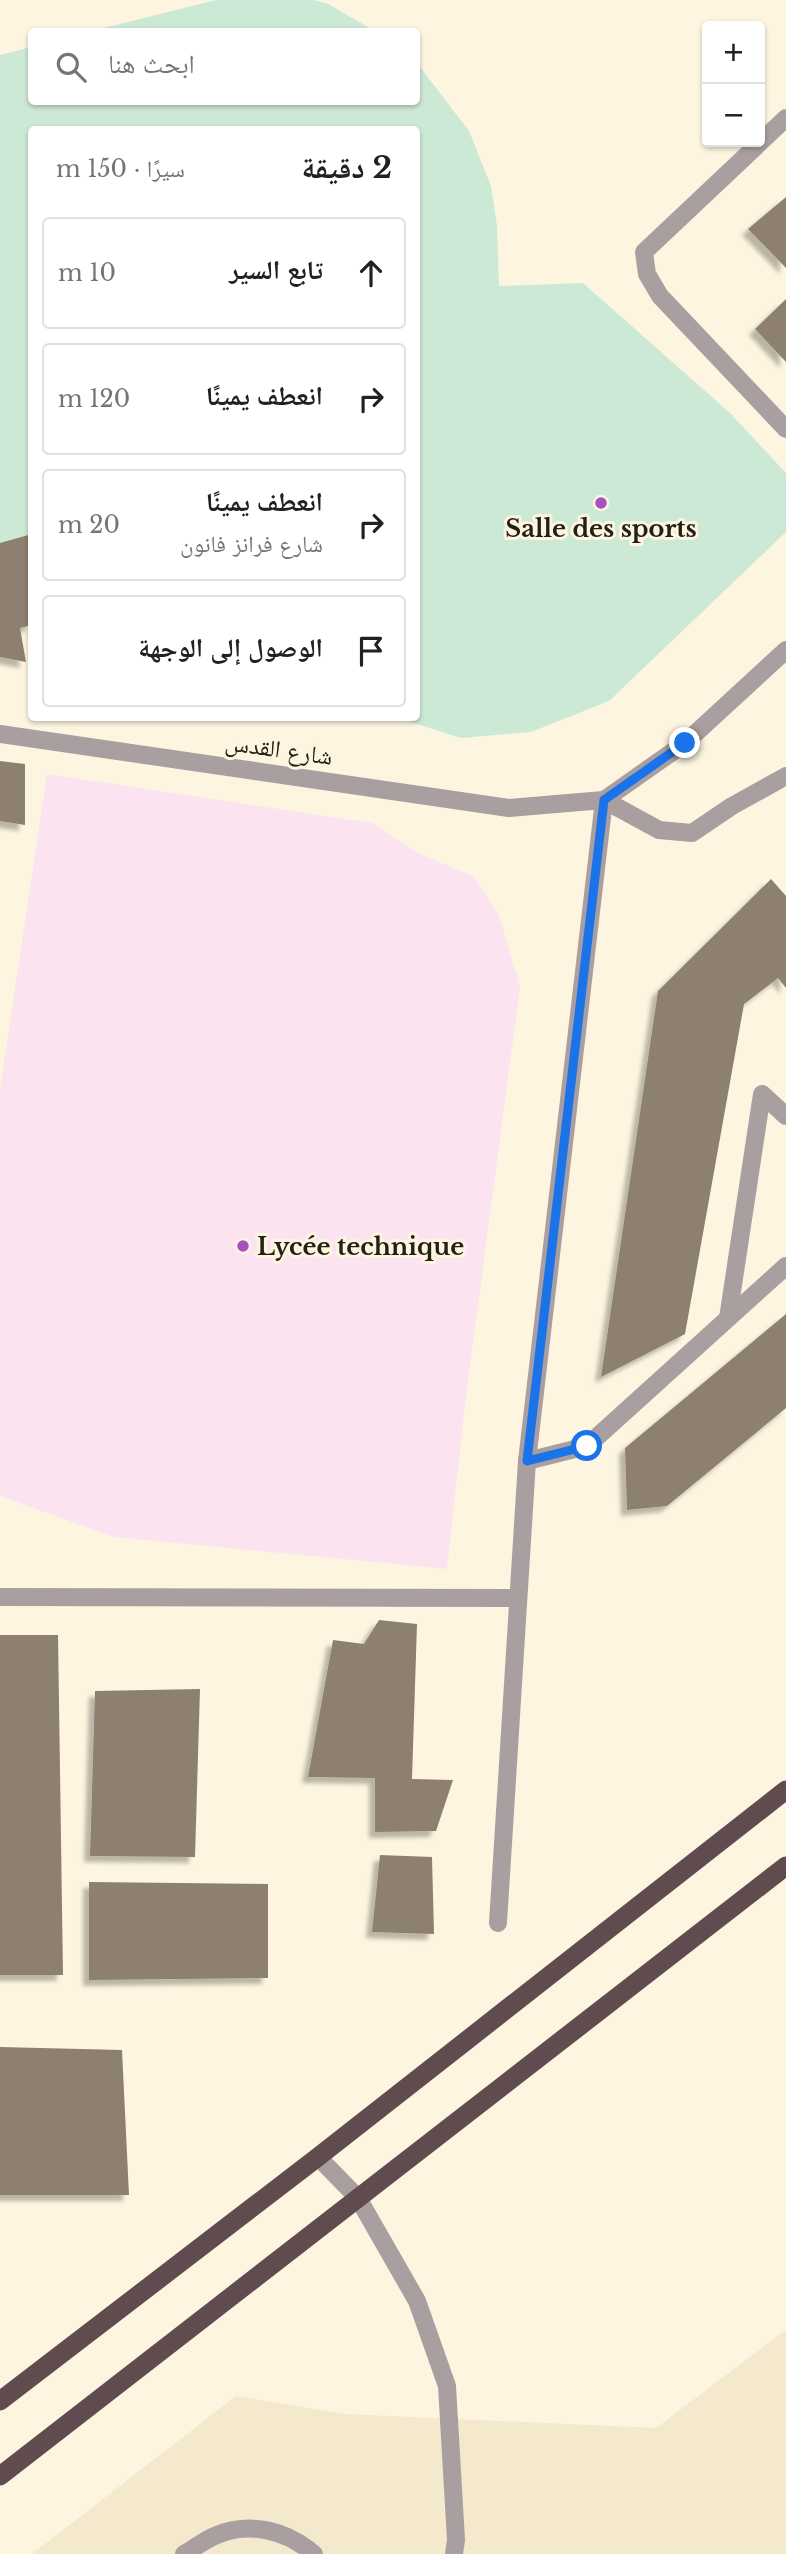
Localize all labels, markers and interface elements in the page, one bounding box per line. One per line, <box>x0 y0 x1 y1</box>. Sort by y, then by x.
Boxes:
map controls <box>702 21 765 147</box>
button: + <box>702 21 765 84</box>
search box <box>28 28 420 105</box>
icon: search <box>52 48 90 86</box>
text: ابحث هنا <box>108 48 195 80</box>
button: − <box>702 84 765 147</box>
text: 2 دقيقة <box>301 149 392 186</box>
text: سيرًا · 150 m <box>56 155 185 183</box>
text: تابع السير <box>229 254 323 286</box>
icon: ahead <box>352 254 390 292</box>
text: 10 m <box>58 259 116 287</box>
text: انعطف يمينًا <box>206 380 323 412</box>
icon: right <box>352 380 390 418</box>
text: 120 m <box>58 385 130 413</box>
text: انعطف يمينًا <box>206 486 323 518</box>
marker: Salle des sports <box>593 495 609 511</box>
icon: right <box>352 506 390 544</box>
text: 20 m <box>58 511 120 539</box>
place label: Salle des sports <box>505 514 697 543</box>
text: شارع فرانز فانون <box>180 530 323 558</box>
text: الوصول إلى الوجهة <box>138 632 323 664</box>
icon: arrive <box>352 632 390 670</box>
street label: شارع القدس <box>223 727 335 772</box>
route end <box>669 727 700 758</box>
place label: Lycée technique <box>257 1232 464 1261</box>
marker: Lycée technique <box>235 1238 251 1254</box>
route start <box>571 1430 602 1461</box>

